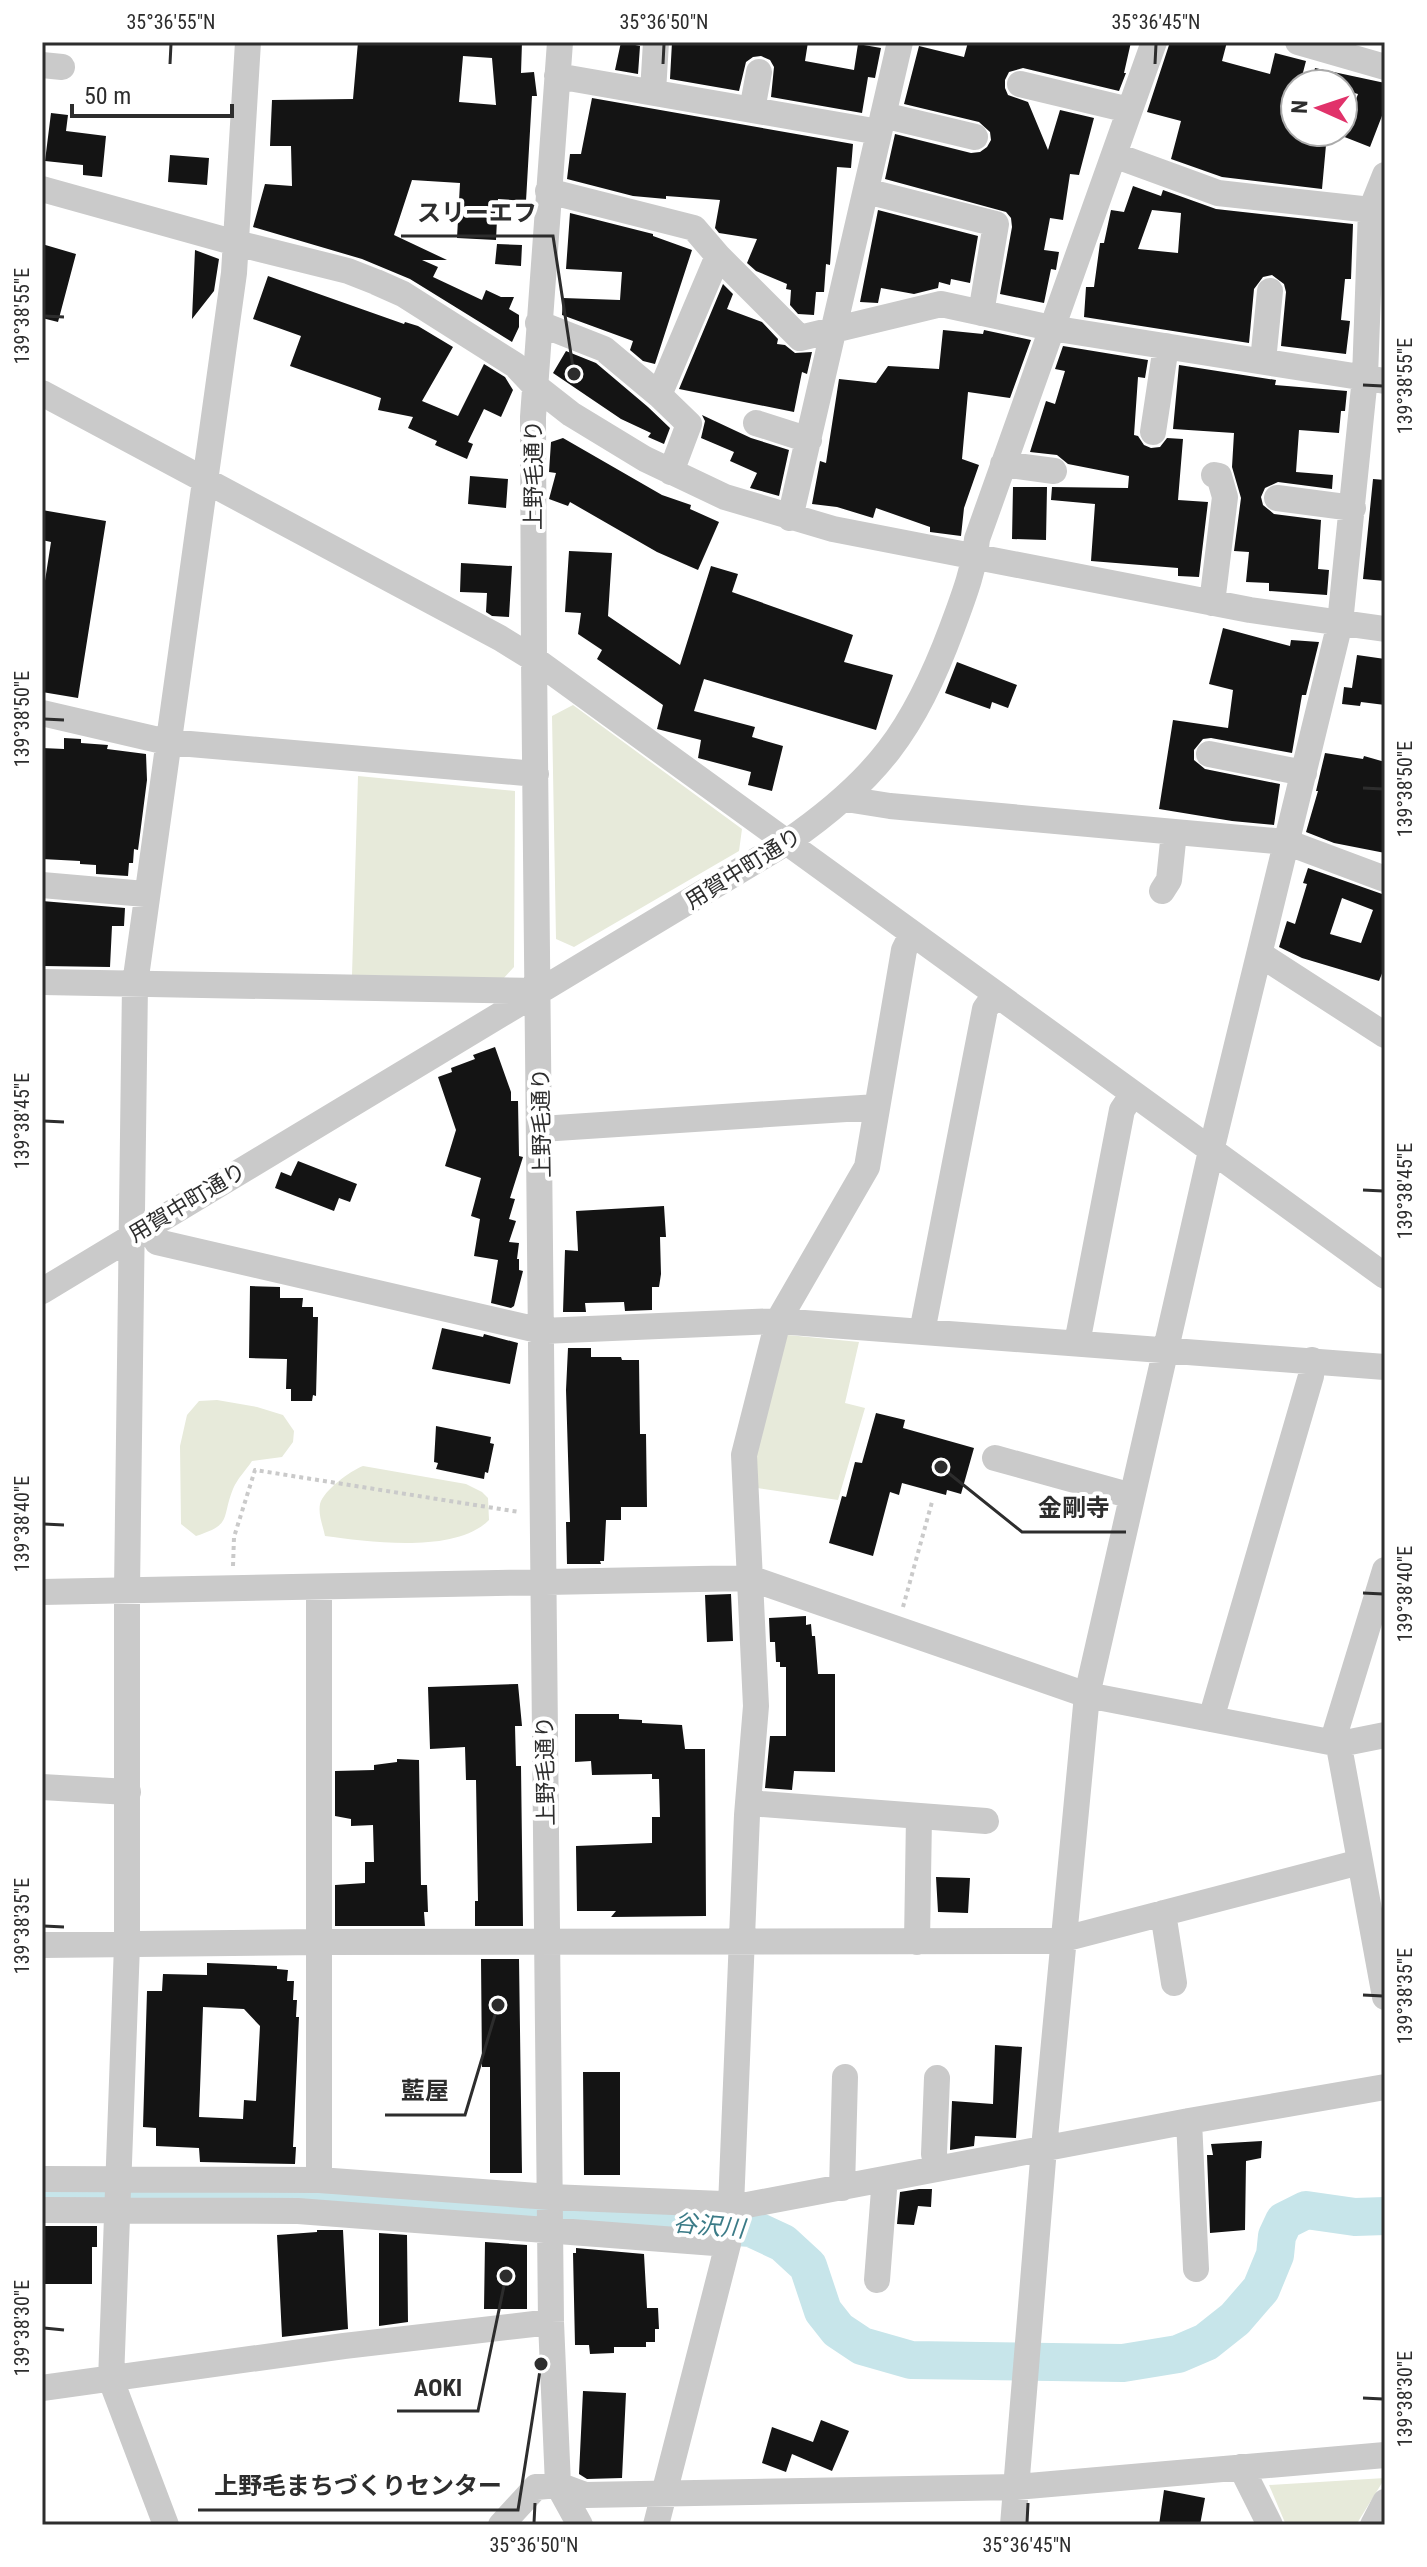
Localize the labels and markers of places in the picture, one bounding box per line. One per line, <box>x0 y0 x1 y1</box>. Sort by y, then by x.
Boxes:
callout: スリーエフ <box>401 188 553 236</box>
callout: 金剛寺 <box>1022 1484 1126 1532</box>
callout: 藍屋 <box>385 2067 465 2115</box>
callout: AOKI <box>397 2363 478 2411</box>
callout: 上野毛まちづくりセンター <box>198 2462 518 2510</box>

